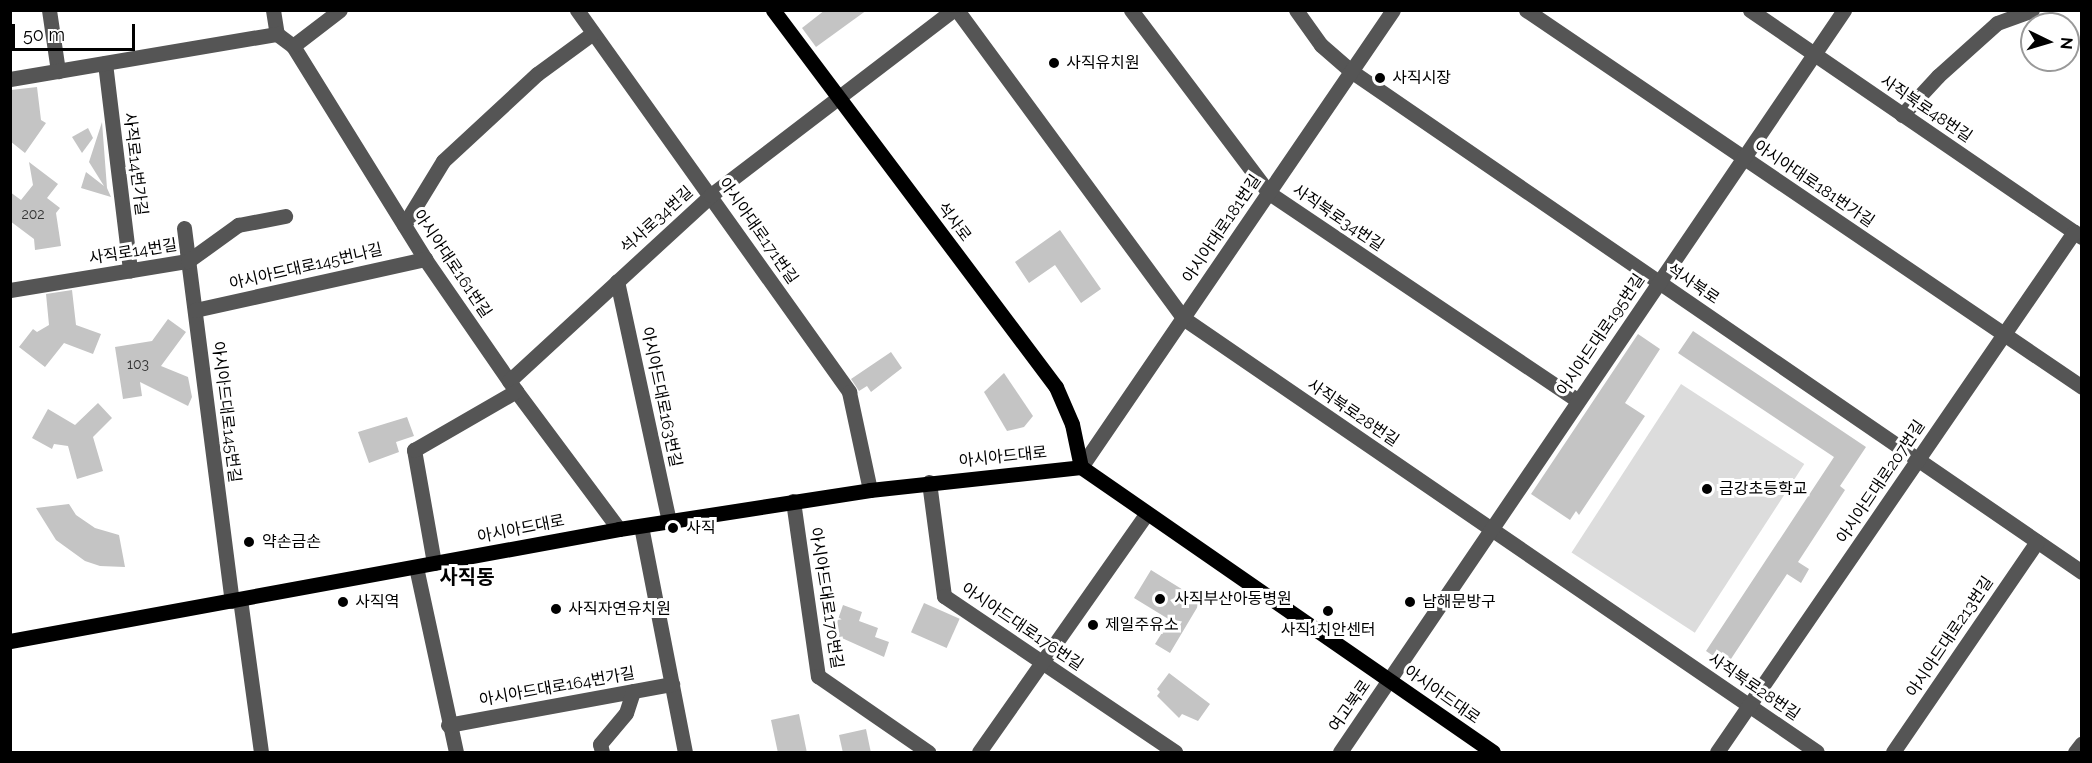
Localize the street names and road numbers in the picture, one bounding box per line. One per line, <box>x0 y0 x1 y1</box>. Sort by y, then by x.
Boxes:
street label: 사직북로48번길 <box>1876 71 1976 147</box>
street label: 사직로14번가길 <box>119 111 151 217</box>
street label: 아시아대로181번가길 <box>1750 137 1878 231</box>
street label: 아시아대로181번길 <box>1179 171 1265 287</box>
street label: 아시아대로171번길 <box>714 174 802 288</box>
street label: 사직북로34번길 <box>1289 181 1387 255</box>
street label: 석사로34번길 <box>617 182 697 258</box>
street label: 석사로 <box>933 199 975 245</box>
street label: 아시아대로161번길 <box>409 206 495 322</box>
street label: 사직로14번길 <box>87 236 179 268</box>
street label: 아시아드대로145번나길 <box>227 240 385 294</box>
street label: 석사북로 <box>1663 260 1723 308</box>
street label: 아시아드대로195번길 <box>1553 270 1649 400</box>
street label: 아시아드대로163번길 <box>637 325 685 469</box>
street label: 아시아드대로145번길 <box>208 340 244 484</box>
street label: 사직북로28번길 <box>1304 375 1402 451</box>
street label: 아시아드대로207번길 <box>1833 417 1929 547</box>
street label: 아시아드대로 <box>958 443 1048 471</box>
street label: 아시아드대로 <box>476 511 566 547</box>
street label: 아시아드대로170번길 <box>805 526 847 670</box>
street label: 아시아드대로213번길 <box>1902 573 1998 701</box>
street label: 아시아드대로176번길 <box>957 579 1087 675</box>
street label: 사직북로28번길 <box>1705 649 1803 725</box>
street label: 아시아드대로 <box>1400 662 1484 728</box>
street label: 아시아드대로164번가길 <box>478 664 636 710</box>
street label: 여고북로 <box>1325 676 1375 736</box>

